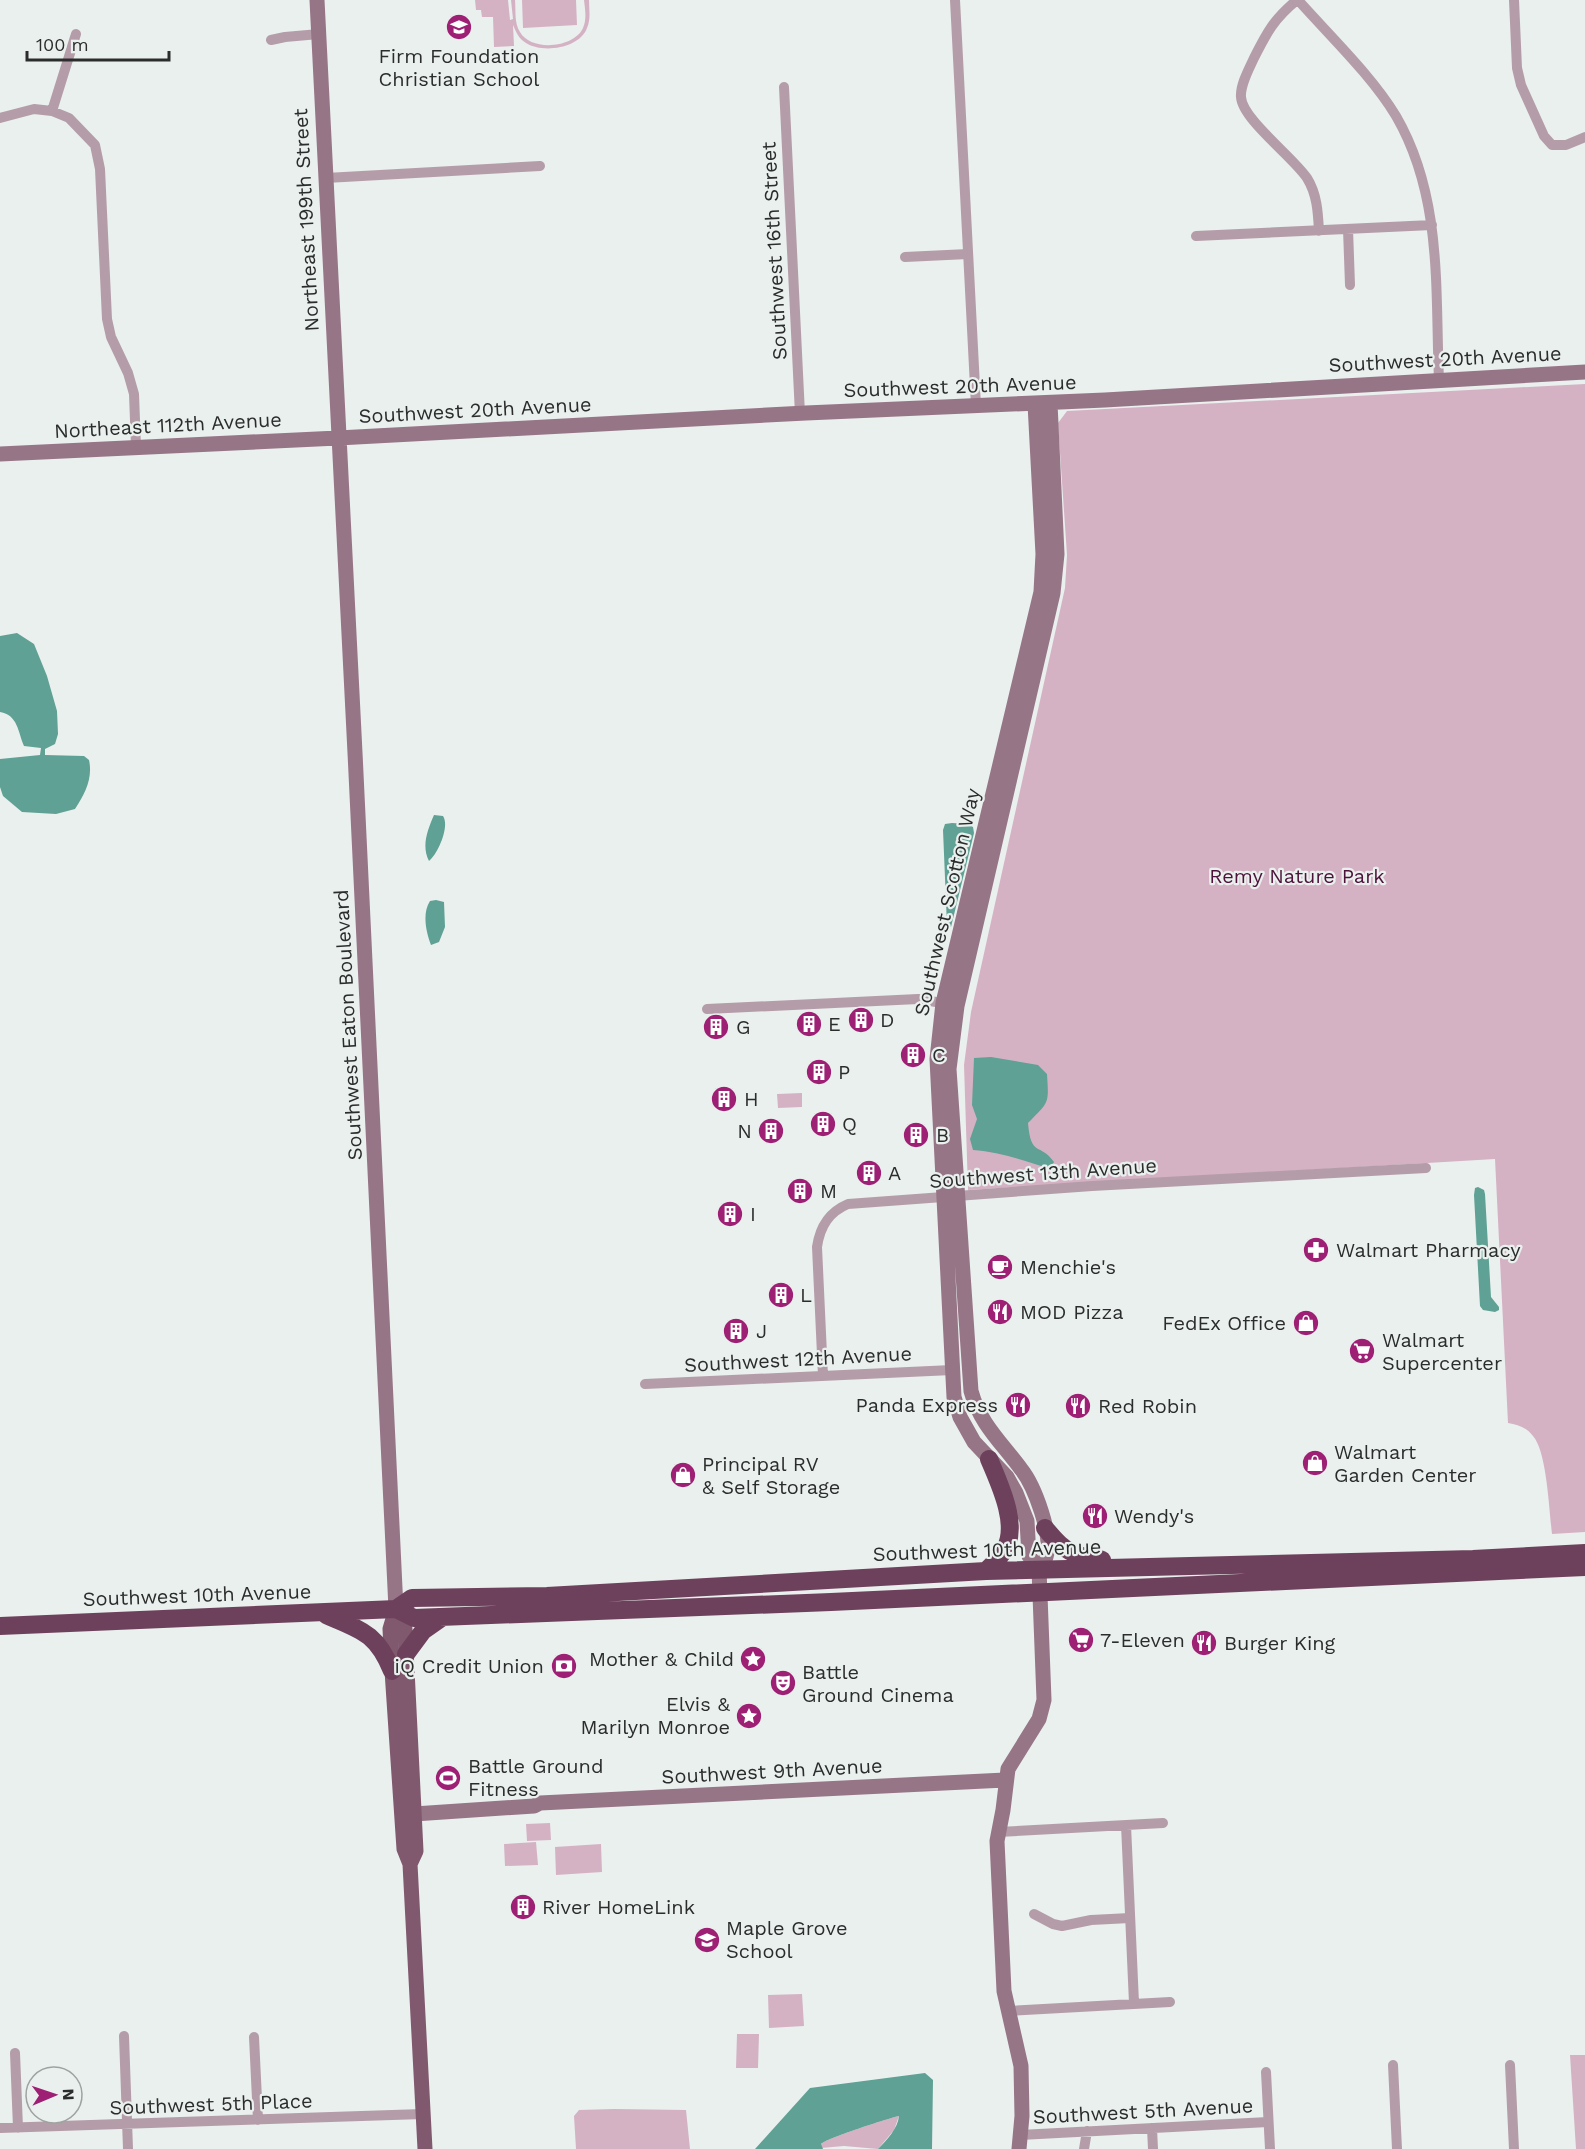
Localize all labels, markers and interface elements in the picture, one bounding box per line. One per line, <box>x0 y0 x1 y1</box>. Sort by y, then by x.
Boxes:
school or university icon: Firm Foundation Christian School <box>444 12 474 42</box>
scale bar <box>27 24 170 62</box>
text: 100 m <box>36 34 89 55</box>
place label: Firm Foundation Christian School <box>379 44 539 91</box>
street label: Northeast 199th Street <box>288 107 324 332</box>
street label: Southwest 16th Street <box>756 141 792 361</box>
street label: Southwest 20th Avenue <box>1328 341 1562 377</box>
street label: Southwest 20th Avenue <box>843 370 1077 402</box>
street label: Southwest 20th Avenue <box>358 392 592 428</box>
street label: Northeast 112th Avenue <box>54 407 282 443</box>
street label: Southwest Scotton Way <box>909 785 985 1018</box>
park label: Remy Nature Park <box>1209 864 1385 888</box>
street label: Southwest Eaton Boulevard <box>329 889 367 1161</box>
building icon: D <box>846 1005 876 1035</box>
place label: D <box>880 1008 894 1032</box>
building icon: E <box>794 1009 824 1039</box>
building icon: G <box>701 1012 731 1042</box>
place label: E <box>828 1012 841 1036</box>
place label: G <box>736 1015 750 1039</box>
building icon: C <box>898 1040 928 1070</box>
place label: C <box>932 1043 946 1067</box>
building icon: P <box>804 1057 834 1087</box>
place label: P <box>838 1060 850 1084</box>
building icon: H <box>709 1084 739 1114</box>
place label: H <box>744 1087 759 1111</box>
building icon: Q <box>808 1109 838 1139</box>
place label: Q <box>842 1112 857 1136</box>
building icon: N <box>756 1116 786 1146</box>
place label: N <box>737 1119 752 1143</box>
building icon: B <box>901 1120 931 1150</box>
place label: B <box>936 1123 949 1147</box>
street label: Southwest 13th Avenue <box>928 1153 1158 1193</box>
building icon: A <box>854 1158 884 1188</box>
place label: A <box>888 1161 901 1185</box>
building icon: M <box>785 1176 815 1206</box>
place label: M <box>820 1179 837 1203</box>
building icon: I <box>715 1199 745 1229</box>
place label: I <box>750 1202 756 1226</box>
pharmacy icon: Walmart Pharmacy <box>1301 1235 1331 1265</box>
place label: Walmart Pharmacy <box>1336 1238 1521 1262</box>
cafe icon: Menchie's <box>985 1252 1015 1282</box>
place label: Menchie's <box>1020 1255 1116 1279</box>
building icon: L <box>766 1280 796 1310</box>
place label: L <box>800 1283 812 1307</box>
restaurant icon: MOD Pizza <box>985 1297 1015 1327</box>
place label: MOD Pizza <box>1020 1300 1123 1324</box>
shop icon: FedEx Office <box>1291 1308 1321 1338</box>
place label: FedEx Office <box>1162 1311 1286 1335</box>
building icon: J <box>721 1316 751 1346</box>
place label: J <box>756 1319 767 1343</box>
place label: Walmart Supercenter <box>1382 1328 1502 1375</box>
supermarket icon: Walmart Supercenter <box>1347 1336 1377 1366</box>
street label: Southwest 12th Avenue <box>684 1341 912 1377</box>
restaurant icon: Panda Express <box>1003 1390 1033 1420</box>
restaurant icon: Red Robin <box>1063 1391 1093 1421</box>
place label: Panda Express <box>855 1393 998 1417</box>
place label: Red Robin <box>1098 1394 1197 1418</box>
place label: Walmart Garden Center <box>1334 1440 1477 1487</box>
shop icon: Walmart Garden Center <box>1300 1448 1330 1478</box>
place label: Principal RV & Self Storage <box>702 1452 840 1499</box>
shop icon: Principal RV & Self Storage <box>668 1460 698 1490</box>
restaurant icon: Wendy's <box>1080 1501 1110 1531</box>
place label: Wendy's <box>1114 1504 1194 1528</box>
street label: Southwest 10th Avenue <box>872 1534 1102 1566</box>
street label: Southwest 10th Avenue <box>82 1579 312 1611</box>
supermarket icon: 7-Eleven <box>1066 1625 1096 1655</box>
place label: 7-Eleven <box>1100 1628 1185 1652</box>
restaurant icon: Burger King <box>1189 1628 1219 1658</box>
place label: Burger King <box>1224 1631 1336 1655</box>
place icon: Mother & Child <box>738 1644 768 1674</box>
place label: Mother & Child <box>589 1647 734 1671</box>
bank icon: iQ Credit Union <box>549 1651 579 1681</box>
place label: iQ Credit Union <box>395 1654 544 1678</box>
place label: Battle Ground Cinema <box>802 1660 954 1707</box>
theatre icon: Battle Ground Cinema <box>768 1668 798 1698</box>
place label: Elvis & Marilyn Monroe <box>580 1692 731 1739</box>
place icon: Elvis & Marilyn Monroe <box>734 1701 764 1731</box>
street label: Southwest 9th Avenue <box>661 1753 883 1789</box>
place label: Battle Ground Fitness <box>468 1754 604 1801</box>
sports icon: Battle Ground Fitness <box>433 1763 463 1793</box>
building icon: River HomeLink <box>508 1892 538 1922</box>
place label: River HomeLink <box>542 1895 695 1919</box>
place label: Maple Grove School <box>726 1916 848 1963</box>
school or university icon: Maple Grove School <box>692 1925 722 1955</box>
north arrow <box>24 2065 84 2125</box>
text: N <box>59 2088 78 2101</box>
street label: Southwest 5th Place <box>109 2088 313 2120</box>
street label: Southwest 5th Avenue <box>1032 2093 1254 2129</box>

